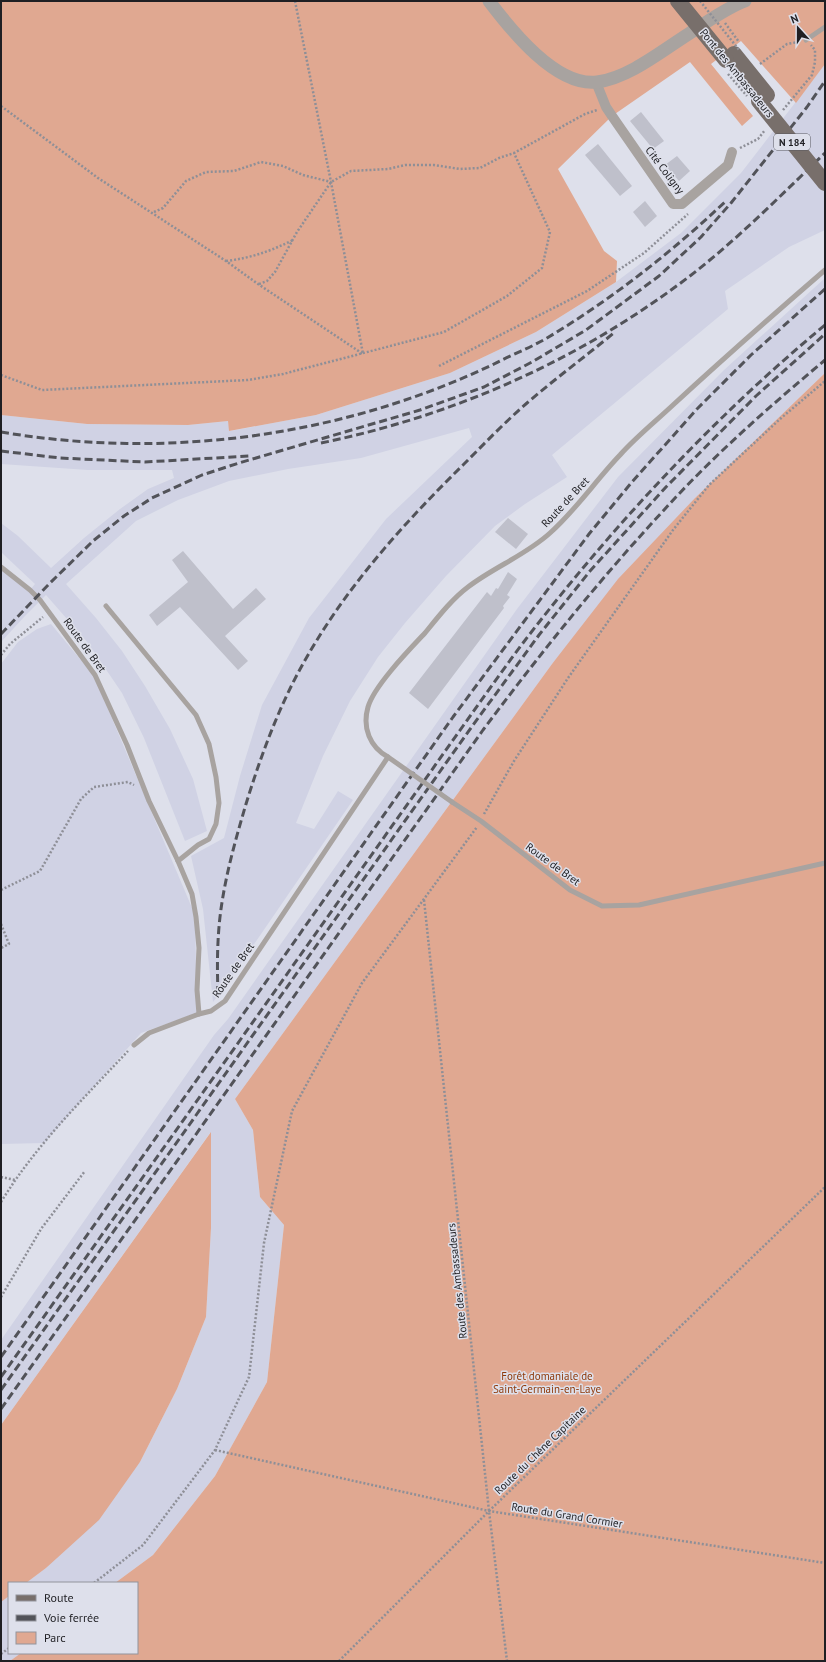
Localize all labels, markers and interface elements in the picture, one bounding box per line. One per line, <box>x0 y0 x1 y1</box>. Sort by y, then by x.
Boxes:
north arrow <box>778 8 818 48</box>
text: N <box>789 11 800 26</box>
street label: Pont des Ambassadeurs <box>697 26 777 121</box>
road number: N 184 <box>774 134 810 150</box>
street label: Cité Coligny <box>642 143 688 197</box>
street label: Route de Bret <box>538 474 592 530</box>
street label: Route de Bret <box>61 615 110 675</box>
street label: Route de Bret <box>523 840 583 889</box>
street label: Route de Bret <box>209 940 257 1000</box>
street label: Route des Ambassadeurs <box>444 1222 470 1339</box>
park label: Forêt domaniale de Saint-Germain-en-Laye <box>493 1369 601 1396</box>
street label: Route du Chêne Capitaine <box>491 1403 589 1497</box>
street label: Route du Grand Cormier <box>510 1499 624 1531</box>
legend <box>8 1582 138 1654</box>
text: Route <box>44 1590 74 1605</box>
text: Voie ferrée <box>43 1610 99 1625</box>
text: Parc <box>44 1630 66 1645</box>

